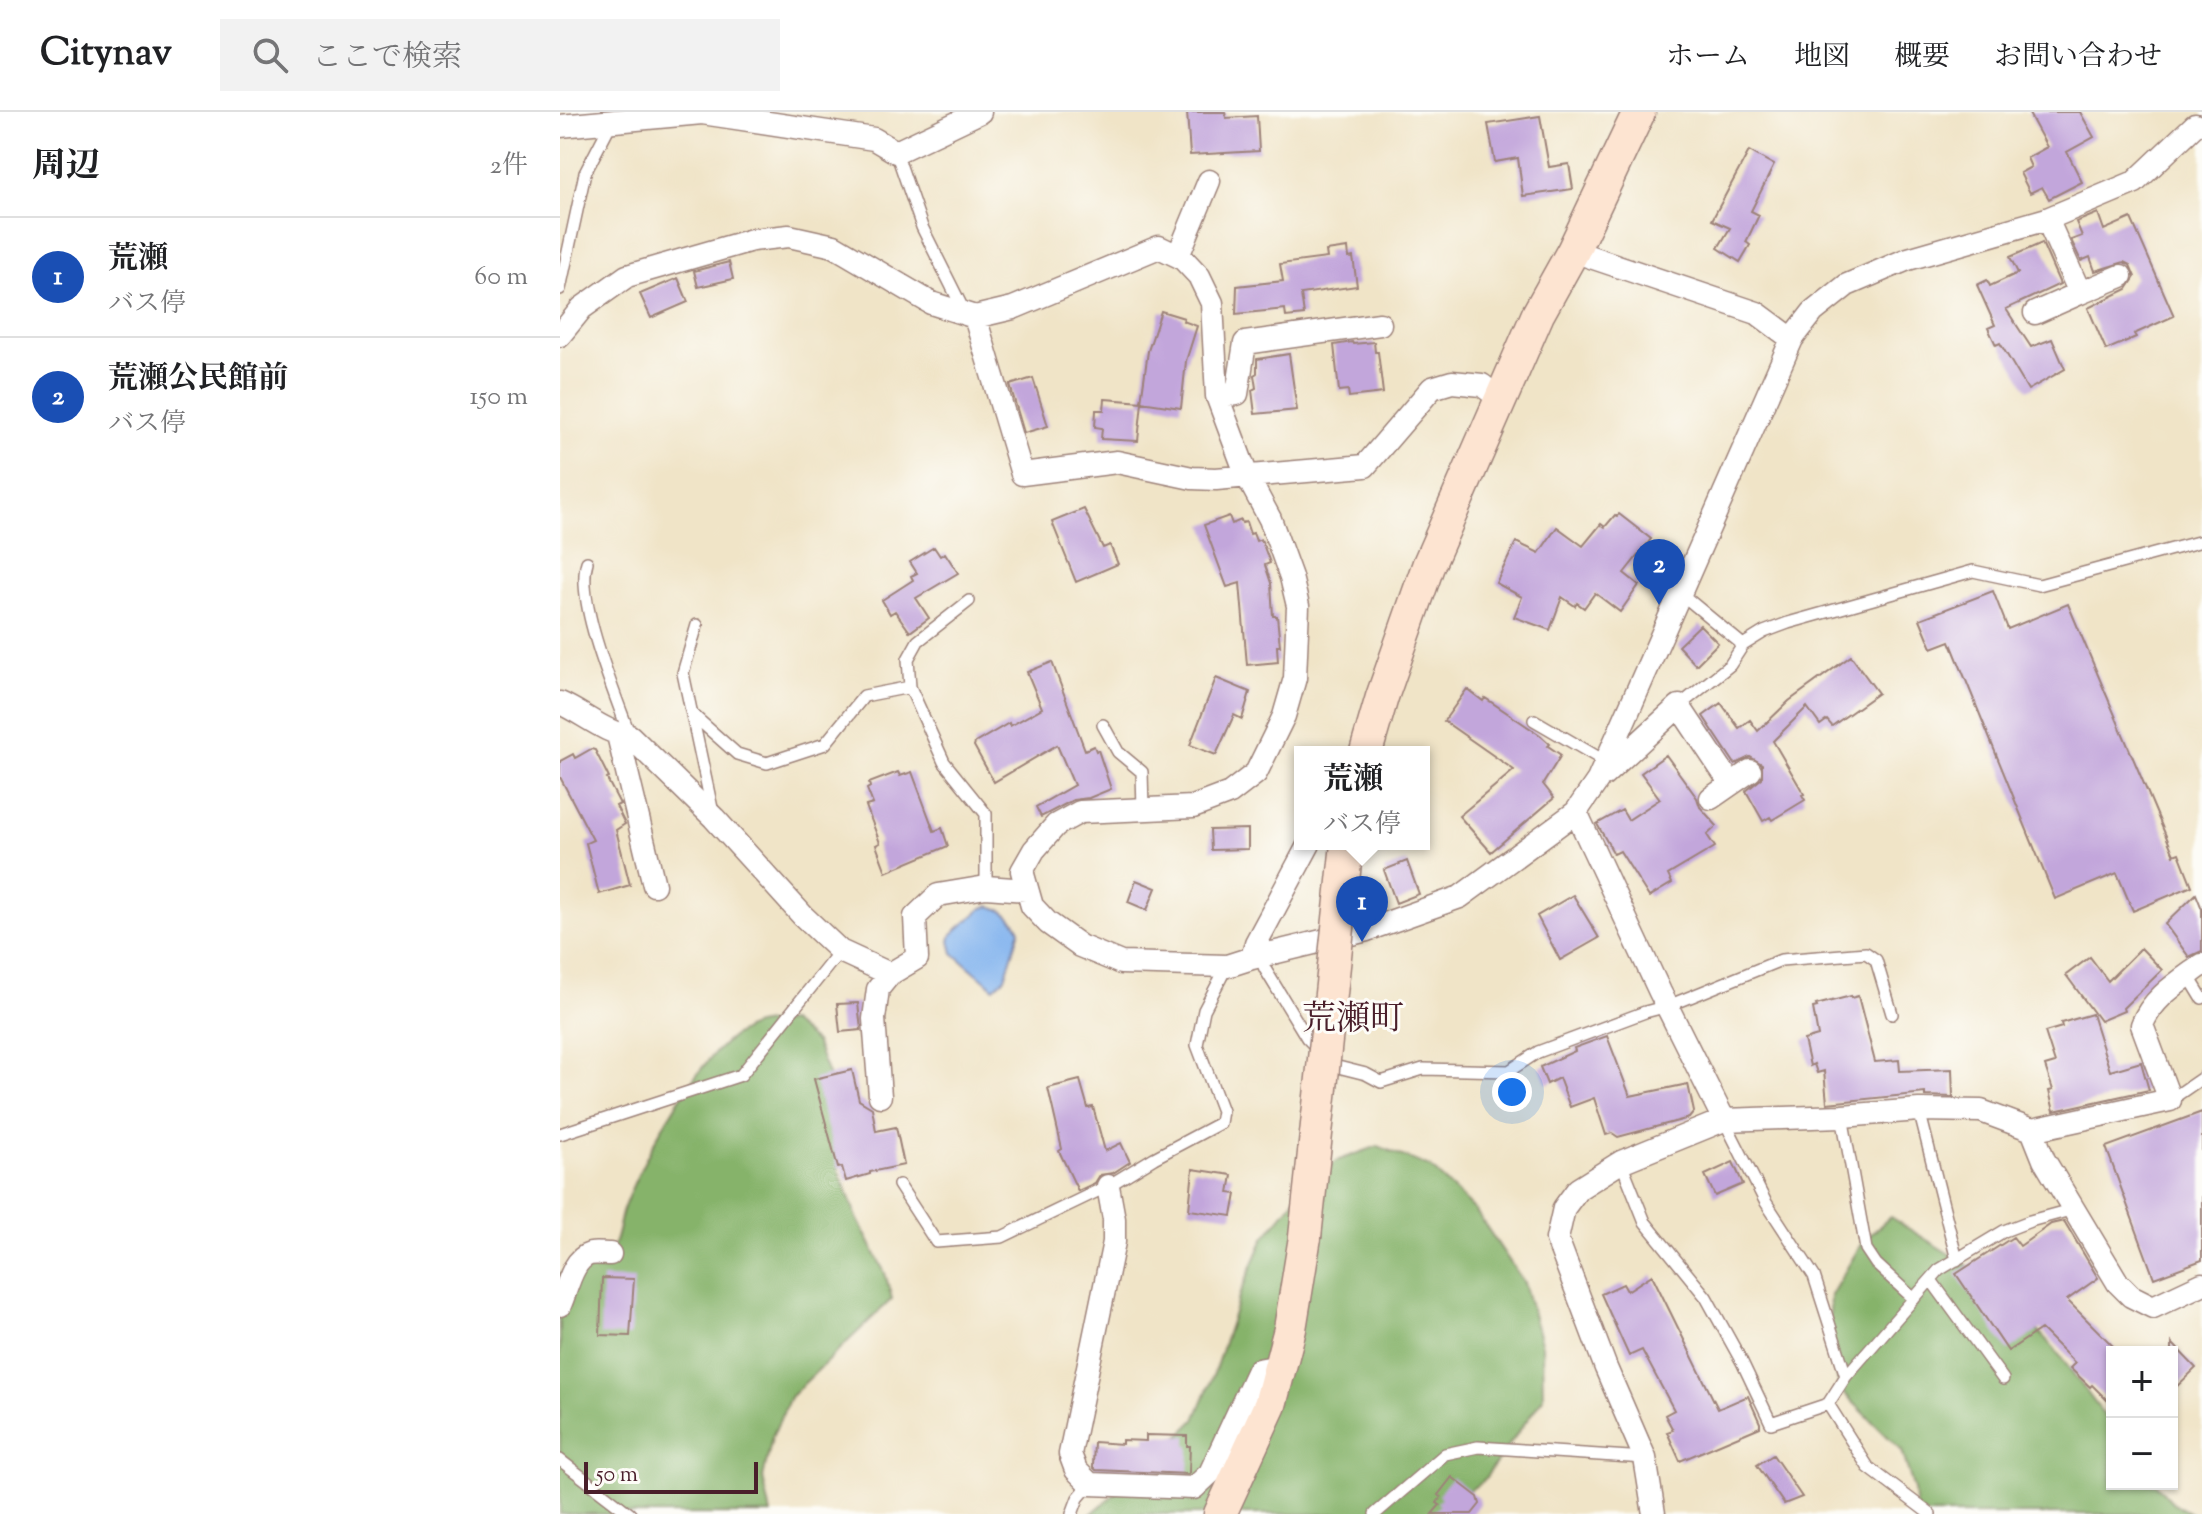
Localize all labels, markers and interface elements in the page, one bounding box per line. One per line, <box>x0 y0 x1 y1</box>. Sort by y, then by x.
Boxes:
search box <box>220 19 780 91</box>
text: Citynav <box>40 28 172 82</box>
icon: search <box>248 33 292 77</box>
text: ここで検索 <box>312 37 462 80</box>
text: ホーム <box>1666 38 1750 78</box>
text: 地図 <box>1794 38 1850 78</box>
text: 概要 <box>1894 38 1950 78</box>
text: お問い合わせ <box>1994 38 2162 78</box>
text: 周辺 <box>32 143 100 192</box>
text: 2件 <box>490 148 528 185</box>
text: 荒瀬 <box>108 238 168 281</box>
text: 1 <box>54 259 62 296</box>
text: 60 m <box>474 259 528 296</box>
text: バス停 <box>108 286 186 323</box>
text: 荒瀬公民館前 <box>108 358 288 401</box>
text: 2 <box>52 379 64 416</box>
text: 150 m <box>469 379 528 416</box>
text: バス停 <box>108 406 186 443</box>
pin: 2 <box>1633 539 1685 605</box>
popup <box>1294 746 1430 850</box>
text: 荒瀬 <box>1323 759 1383 802</box>
text: バス停 <box>1323 807 1401 844</box>
pin: 1 <box>1336 876 1388 942</box>
district label: 荒瀬町 <box>1302 996 1404 1045</box>
your location <box>1492 1072 1532 1112</box>
map controls <box>2106 1346 2178 1490</box>
button: + <box>2106 1346 2178 1418</box>
button: − <box>2106 1418 2178 1490</box>
scale bar <box>584 1458 758 1494</box>
text: 50 m <box>596 1460 638 1492</box>

